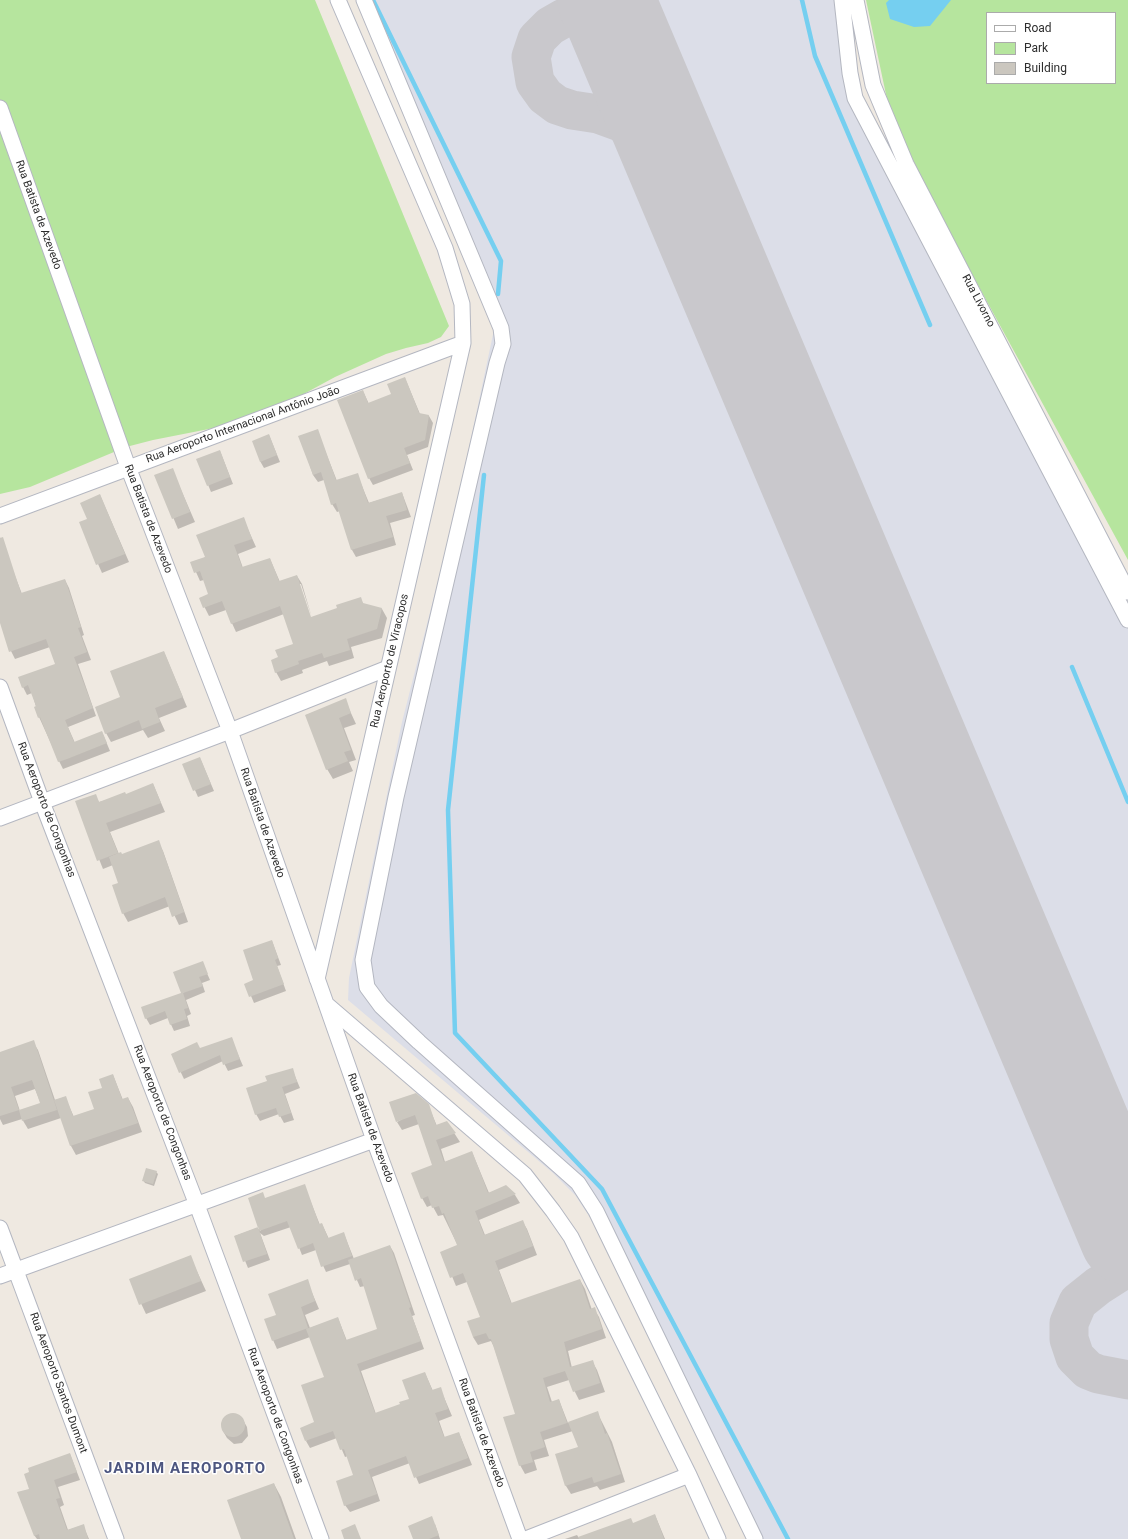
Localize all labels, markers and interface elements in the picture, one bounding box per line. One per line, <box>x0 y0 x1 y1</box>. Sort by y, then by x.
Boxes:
legend <box>986 12 1116 84</box>
text: Road <box>1024 21 1052 35</box>
text: Park <box>1024 41 1048 55</box>
text: Building <box>1024 61 1067 75</box>
street label: Rua Batista de Azevedo <box>12 159 64 271</box>
street label: Rua Livorno <box>959 272 997 330</box>
street label: Rua Aeroporto Internacional Antônio João <box>144 384 342 466</box>
street label: Rua Batista de Azevedo <box>121 463 175 575</box>
street label: Rua Aeroporto de Viracopos <box>368 593 412 729</box>
street label: Rua Aeroporto de Congonhas <box>14 740 78 880</box>
street label: Rua Batista de Azevedo <box>237 766 287 880</box>
street label: Rua Aeroporto de Congonhas <box>130 1043 194 1183</box>
street label: Rua Batista de Azevedo <box>344 1072 396 1184</box>
street label: Rua Aeroporto Santos Dumont <box>26 1311 90 1455</box>
street label: Rua Aeroporto de Congonhas <box>244 1346 306 1486</box>
street label: Rua Batista de Azevedo <box>455 1377 507 1489</box>
district label: JARDIM AEROPORTO <box>104 1460 266 1478</box>

